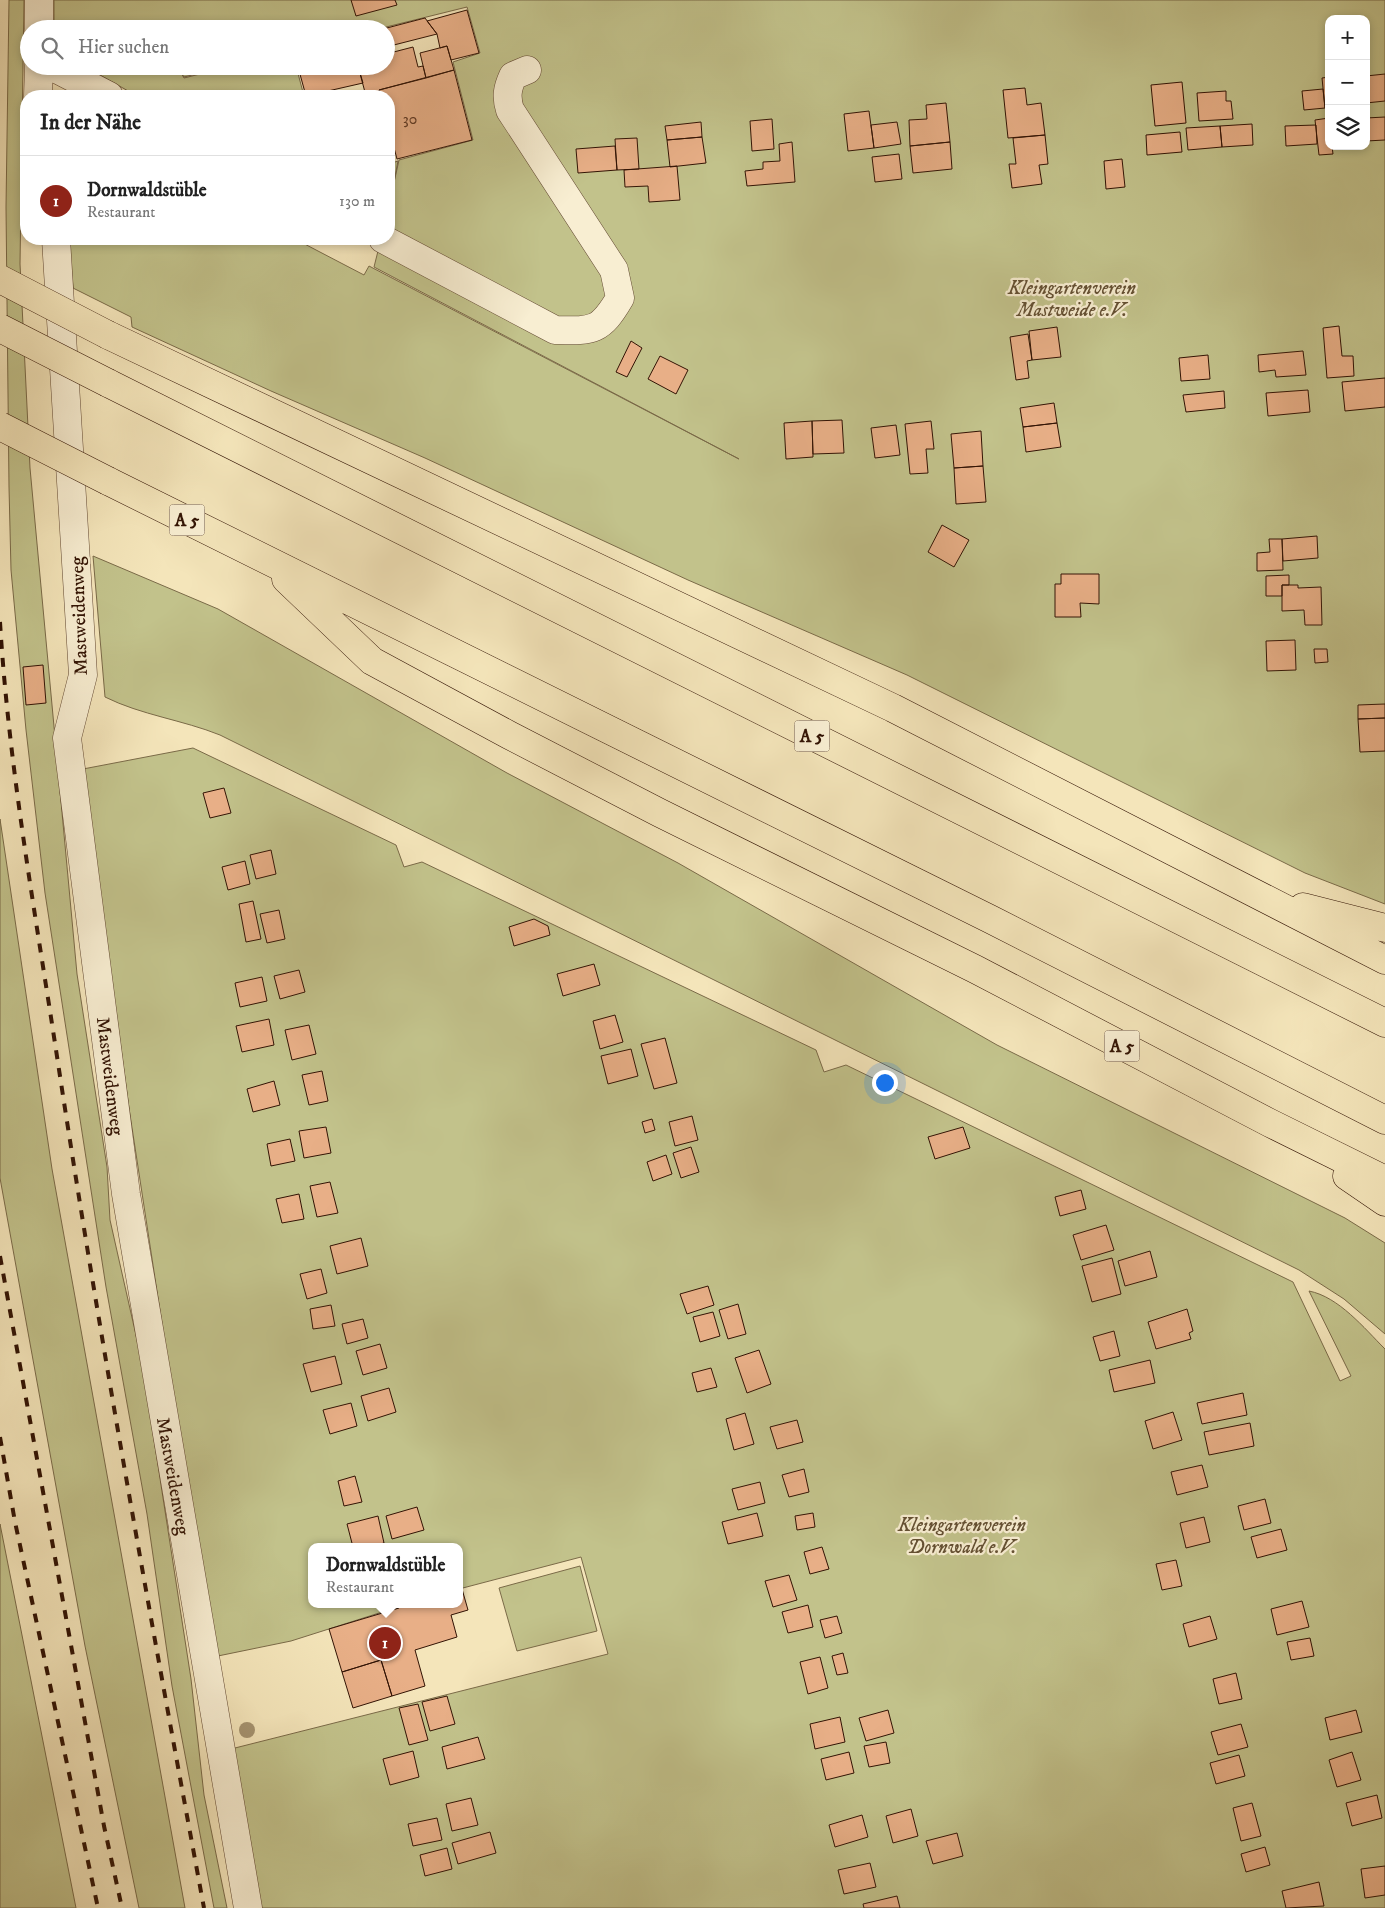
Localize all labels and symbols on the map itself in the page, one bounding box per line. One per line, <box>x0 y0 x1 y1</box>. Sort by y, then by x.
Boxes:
house number: 30 <box>403 109 417 129</box>
park label: Kleingartenverein Mastweide e.V. <box>1007 277 1136 322</box>
road number: A 5 <box>170 504 204 536</box>
street label: Mastweidenweg <box>66 555 93 676</box>
road number: A 5 <box>794 720 830 751</box>
street label: Mastweidenweg <box>91 1016 128 1137</box>
road number: A 5 <box>1104 1030 1140 1062</box>
your location <box>872 1070 898 1096</box>
street label: Mastweidenweg <box>151 1416 194 1538</box>
park label: Kleingartenverein Dornwald e.V. <box>897 1514 1026 1559</box>
pin: 1 <box>369 1624 401 1662</box>

